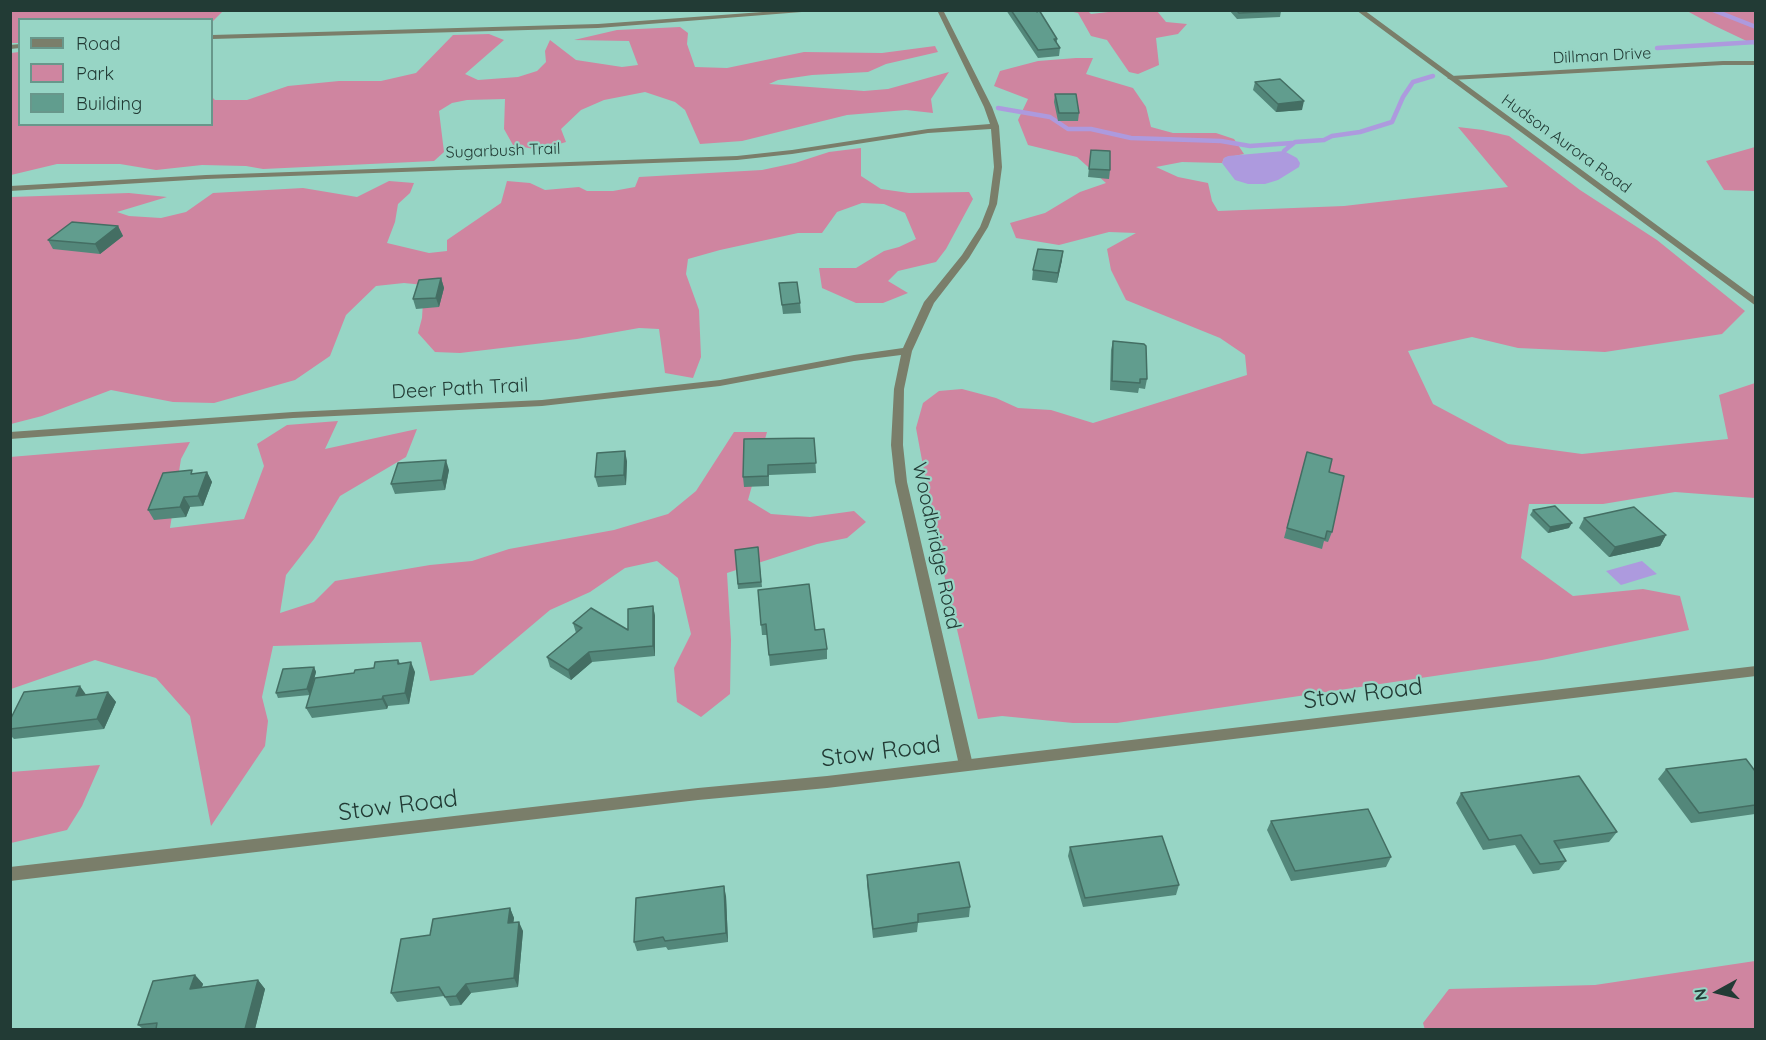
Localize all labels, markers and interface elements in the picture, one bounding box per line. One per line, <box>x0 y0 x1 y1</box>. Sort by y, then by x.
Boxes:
legend <box>18 18 213 126</box>
text: Road <box>76 32 121 55</box>
street label: Dillman Drive <box>1552 44 1652 68</box>
text: Park <box>76 62 114 85</box>
street label: Hudson Aurora Road <box>1497 91 1635 197</box>
text: Building <box>76 92 142 115</box>
street label: Sugarbush Trail <box>445 139 561 163</box>
street label: Deer Path Trail <box>391 373 529 405</box>
street label: Woodbridge Road <box>907 460 965 632</box>
street label: Stow Road <box>1302 672 1424 716</box>
street label: Stow Road <box>820 730 942 774</box>
street label: Stow Road <box>337 784 459 828</box>
north arrow <box>1688 962 1748 1022</box>
text: N <box>1689 987 1711 1002</box>

